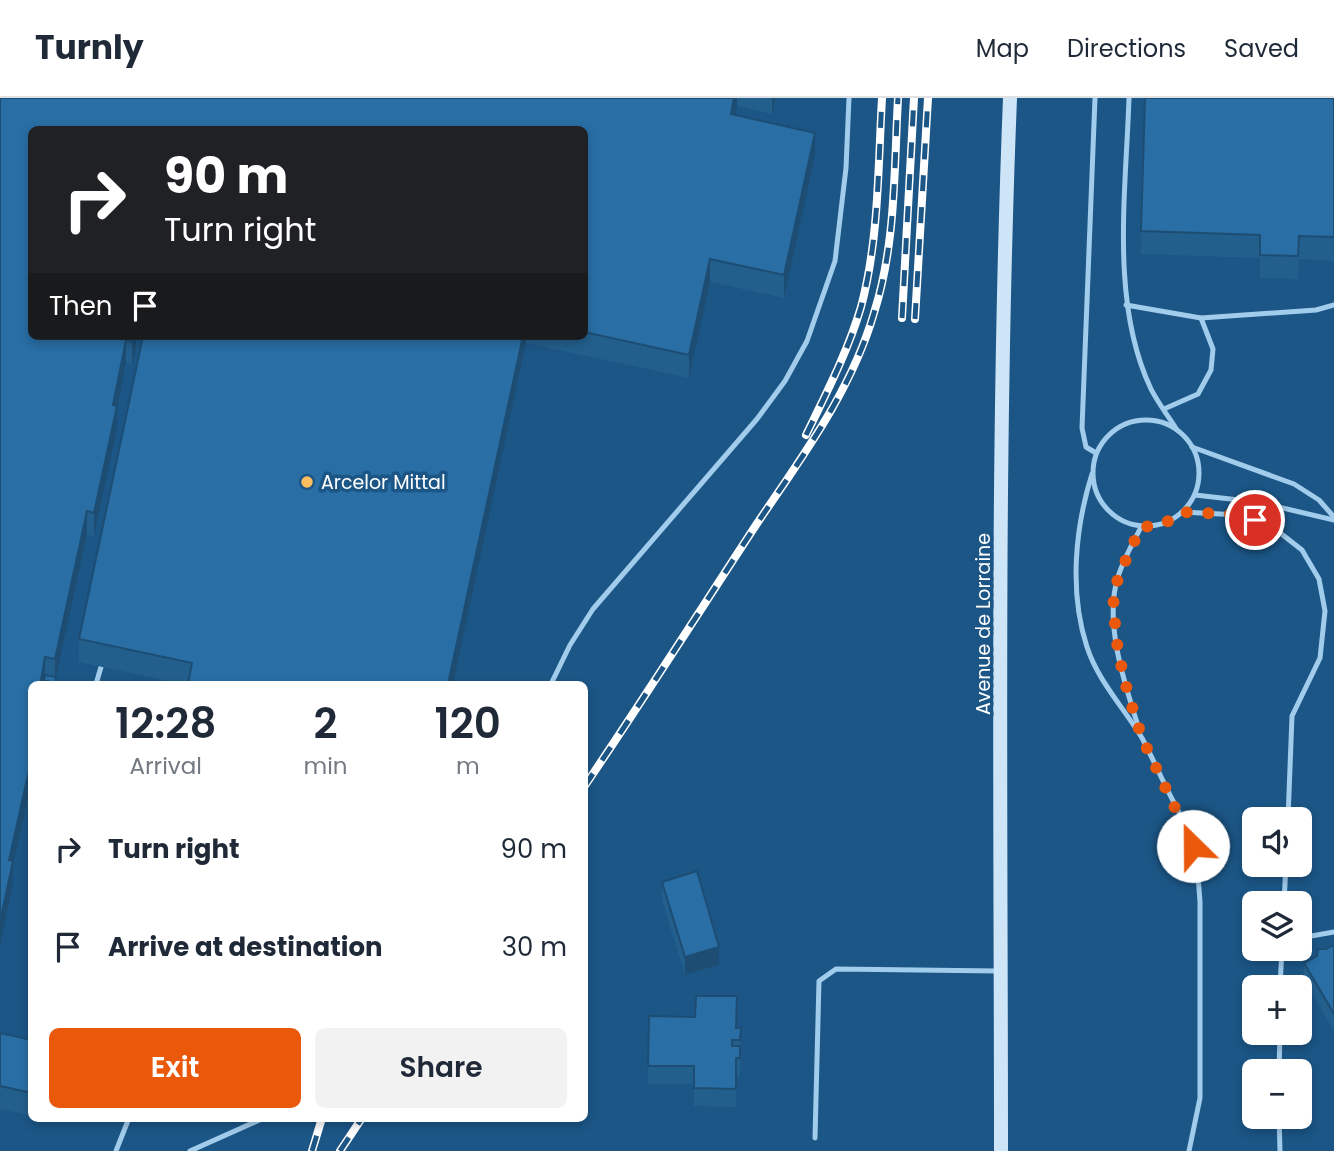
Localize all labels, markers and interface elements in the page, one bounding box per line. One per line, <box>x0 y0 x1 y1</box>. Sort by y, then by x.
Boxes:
text: Turnly <box>35 24 144 71</box>
text: Map <box>976 32 1029 65</box>
text: Directions <box>1067 32 1186 65</box>
text: Saved <box>1224 32 1299 65</box>
text: 90 m <box>164 142 288 210</box>
icon: right <box>49 154 140 245</box>
text: Turn right <box>164 207 316 252</box>
icon: arrive <box>126 287 164 325</box>
text: Then <box>49 288 112 324</box>
place label: Arcelor Mittal <box>321 469 446 496</box>
marker: Arcelor Mittal <box>299 474 315 490</box>
pin <box>1225 490 1285 550</box>
icon: arrive <box>1236 501 1274 539</box>
street label: Avenue de Lorraine <box>970 533 997 715</box>
text: 12:28 <box>115 694 216 753</box>
text: 2 <box>313 694 338 753</box>
text: 120 <box>435 694 501 753</box>
text: Arrival <box>130 750 202 782</box>
text: min <box>303 750 348 782</box>
text: m <box>456 750 480 782</box>
map controls <box>1242 807 1312 1129</box>
button: sound <box>1242 807 1312 877</box>
position arrow <box>1156 809 1230 883</box>
icon: right <box>49 830 87 868</box>
text: Turn right <box>108 831 240 867</box>
text: 90 m <box>501 831 567 867</box>
button: layers <box>1242 891 1312 961</box>
icon: arrive <box>49 928 87 966</box>
text: Arrive at destination <box>108 929 383 965</box>
text: 30 m <box>502 929 567 965</box>
button: + <box>1242 975 1312 1045</box>
button: Exit <box>49 1028 301 1108</box>
button: Share <box>315 1028 567 1108</box>
button: − <box>1242 1059 1312 1129</box>

